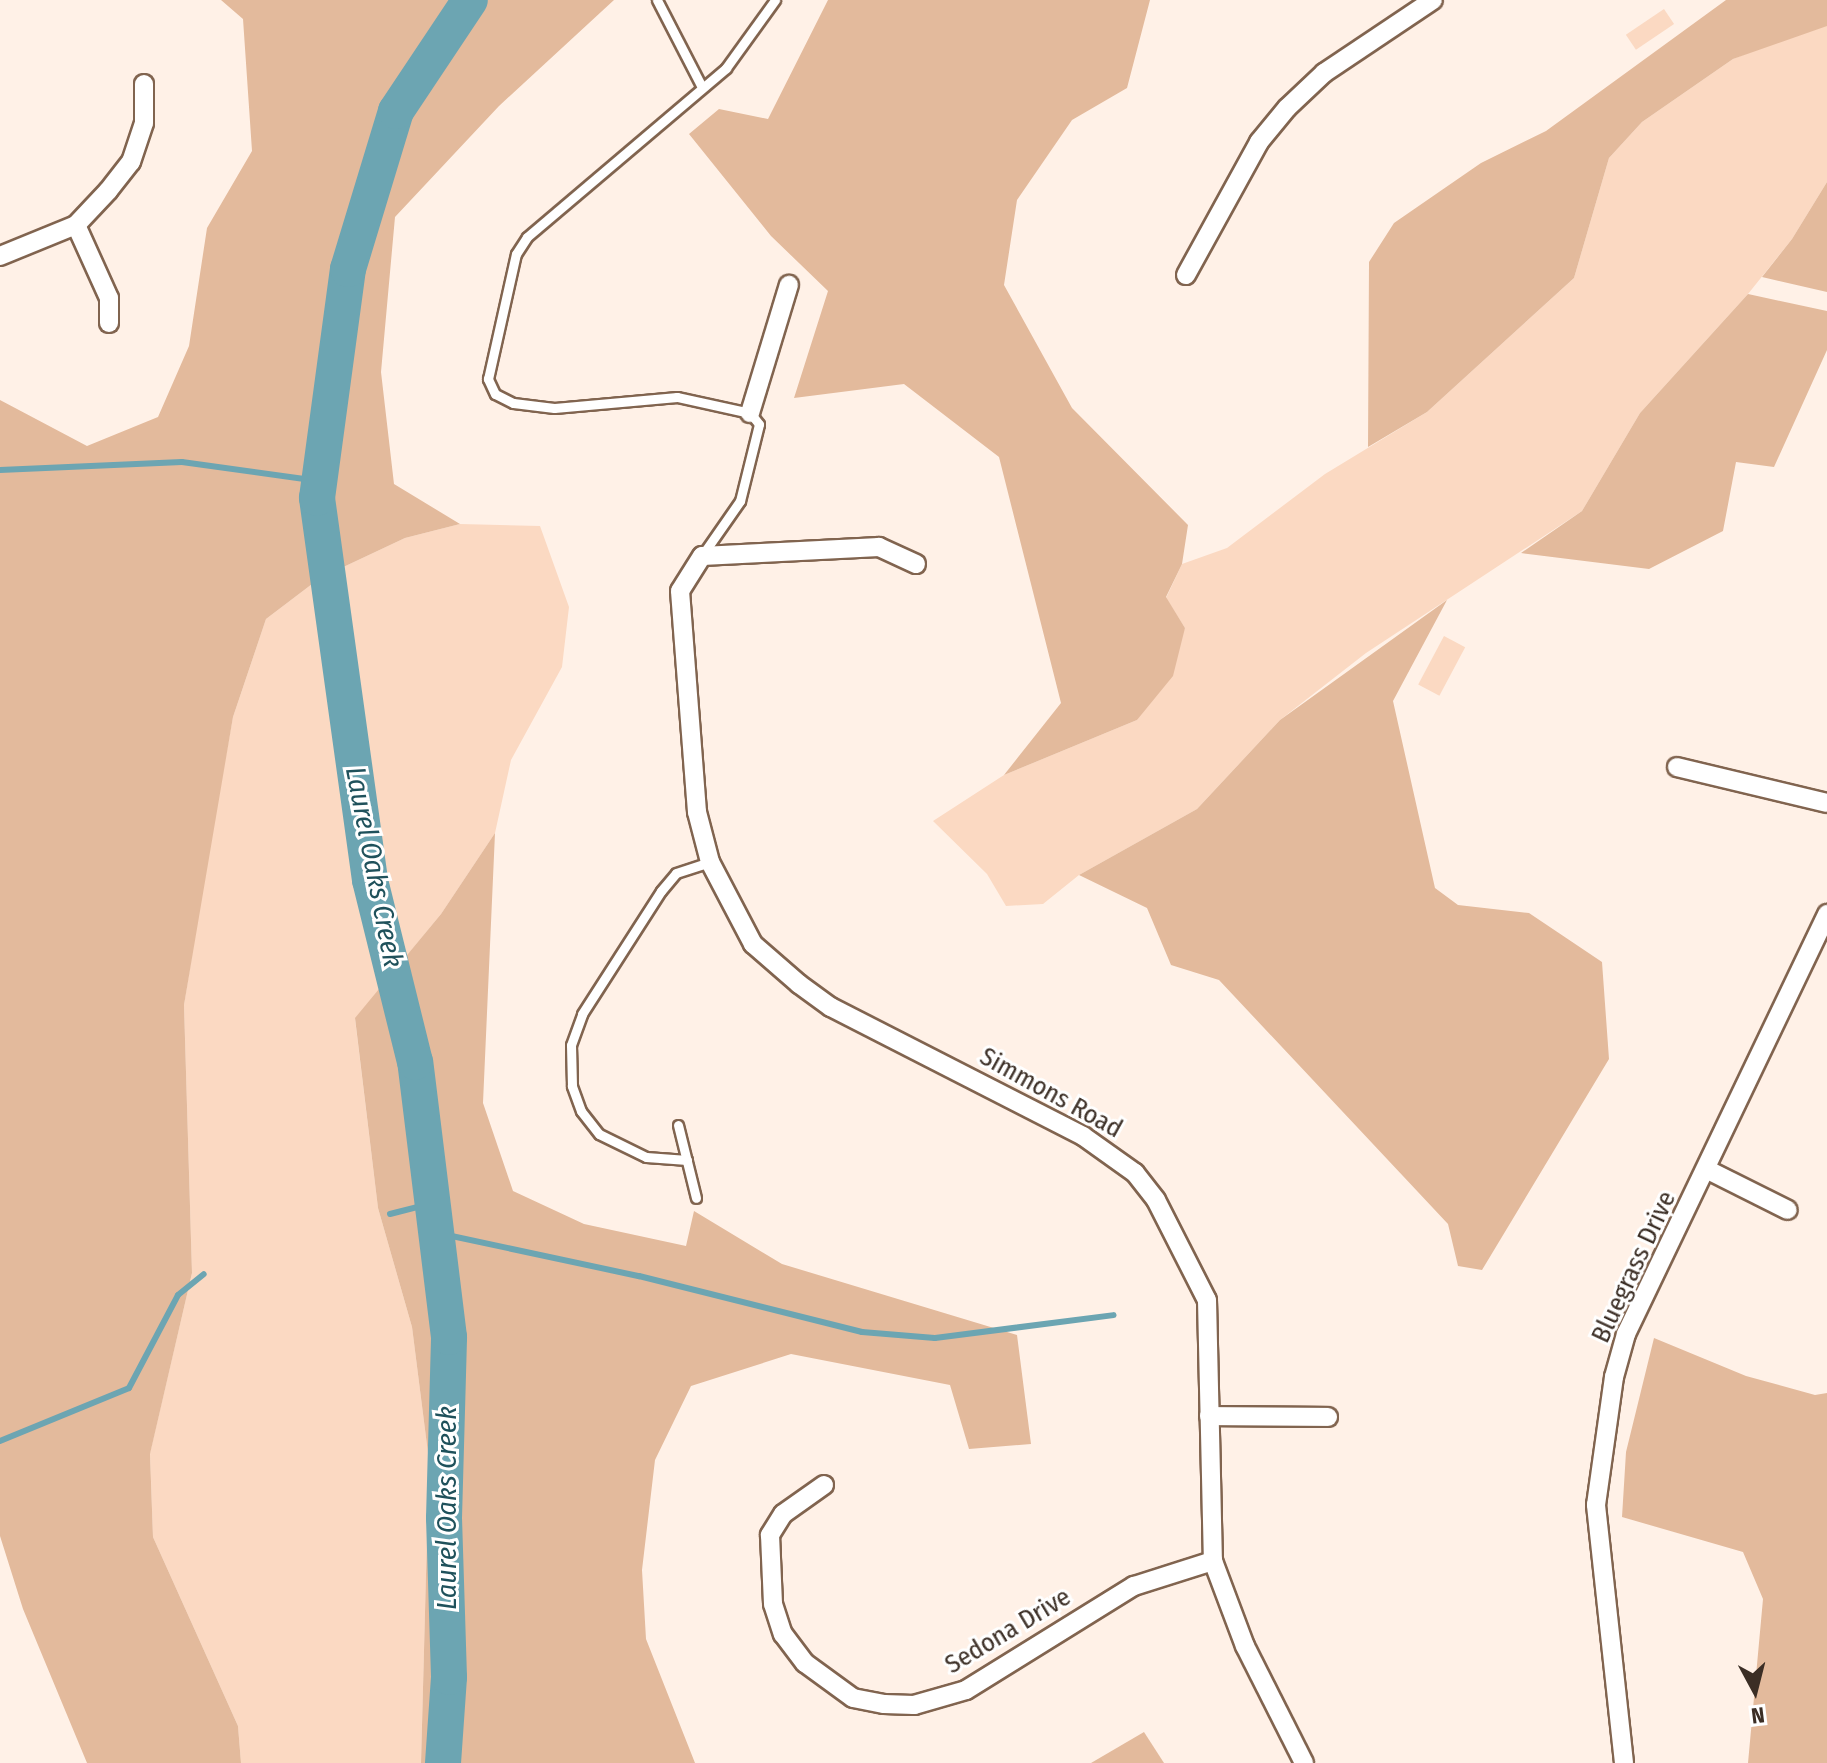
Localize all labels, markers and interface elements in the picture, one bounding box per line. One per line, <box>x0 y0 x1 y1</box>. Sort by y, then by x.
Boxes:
water label: Laurel Oaks Creek <box>338 764 410 970</box>
street label: Simmons Road <box>974 1041 1128 1145</box>
street label: Bluegrass Drive <box>1585 1186 1683 1348</box>
water label: Laurel Oaks Creek <box>430 1406 464 1610</box>
street label: Sedona Drive <box>940 1581 1076 1681</box>
north arrow <box>1715 1651 1795 1731</box>
text: N <box>1750 1701 1766 1730</box>

